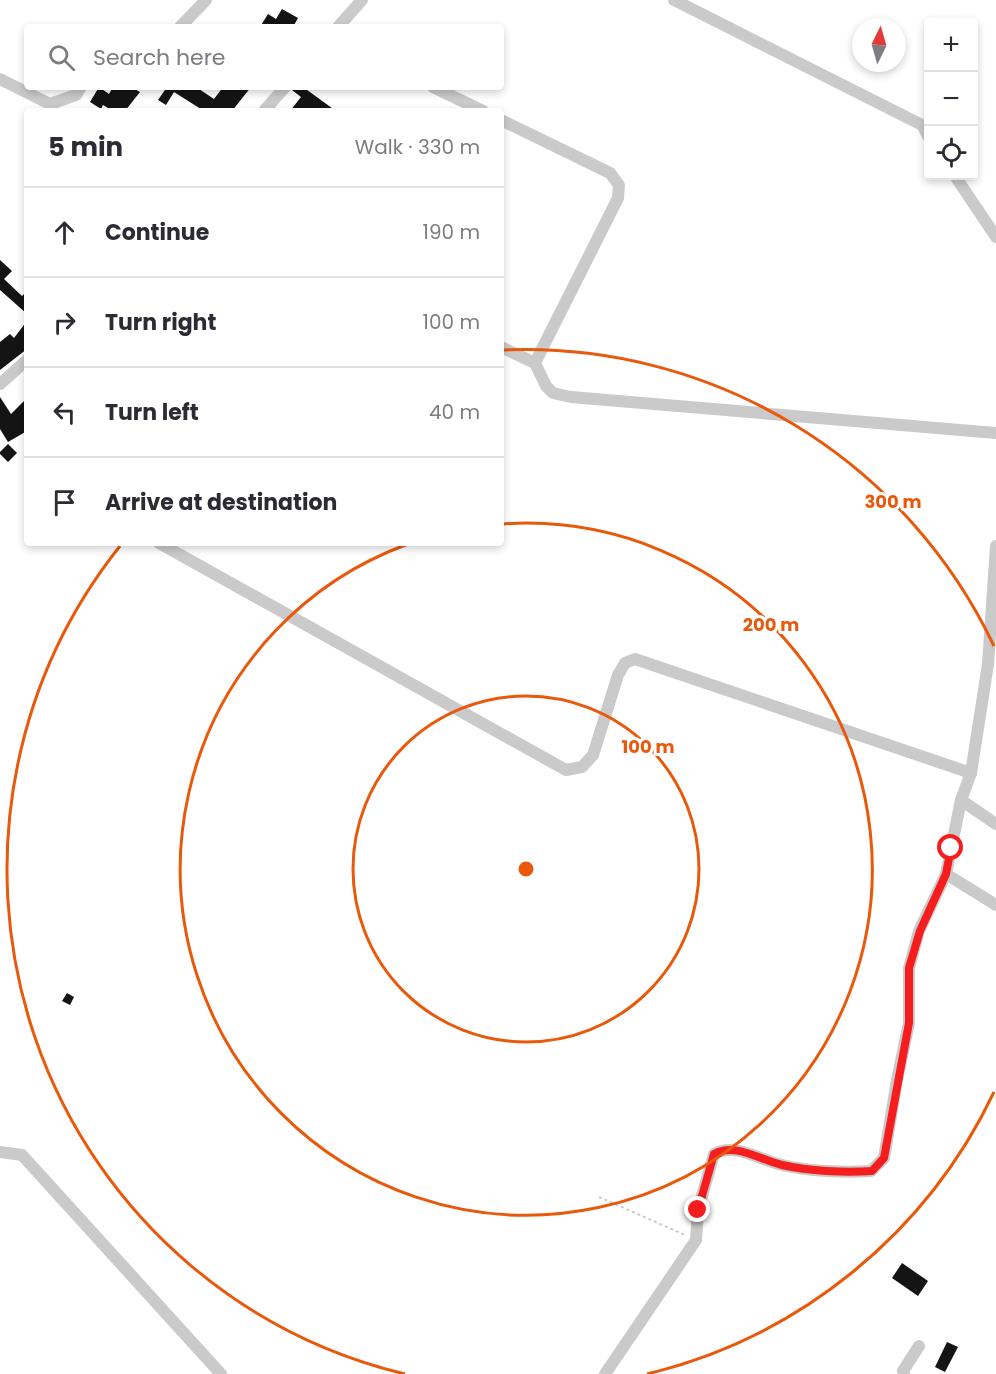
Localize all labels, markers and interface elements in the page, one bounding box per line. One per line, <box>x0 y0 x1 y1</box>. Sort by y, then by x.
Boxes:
north arrow <box>852 18 906 72</box>
map controls <box>924 18 978 180</box>
button: + <box>924 18 978 72</box>
search box <box>24 24 504 90</box>
icon: search <box>45 41 78 74</box>
text: Search here <box>93 42 226 73</box>
button: − <box>924 72 978 126</box>
button: locate <box>924 126 978 180</box>
text: 5 min <box>48 129 123 165</box>
text: Walk · 330 m <box>355 133 480 161</box>
icon: ahead <box>48 216 81 249</box>
text: Continue <box>105 217 209 248</box>
text: 190 m <box>423 218 480 246</box>
icon: right <box>48 306 81 339</box>
text: Turn right <box>105 307 216 338</box>
text: 100 m <box>423 308 480 336</box>
icon: left <box>48 396 81 429</box>
text: Turn left <box>105 397 199 428</box>
text: 40 m <box>429 398 480 426</box>
icon: arrive <box>48 486 81 519</box>
text: Arrive at destination <box>105 487 337 518</box>
text: 300 m <box>864 489 922 514</box>
text: 200 m <box>743 612 799 637</box>
text: 100 m <box>621 734 675 759</box>
route start <box>937 834 963 860</box>
centre of rings <box>516 859 536 879</box>
route end <box>684 1196 710 1222</box>

